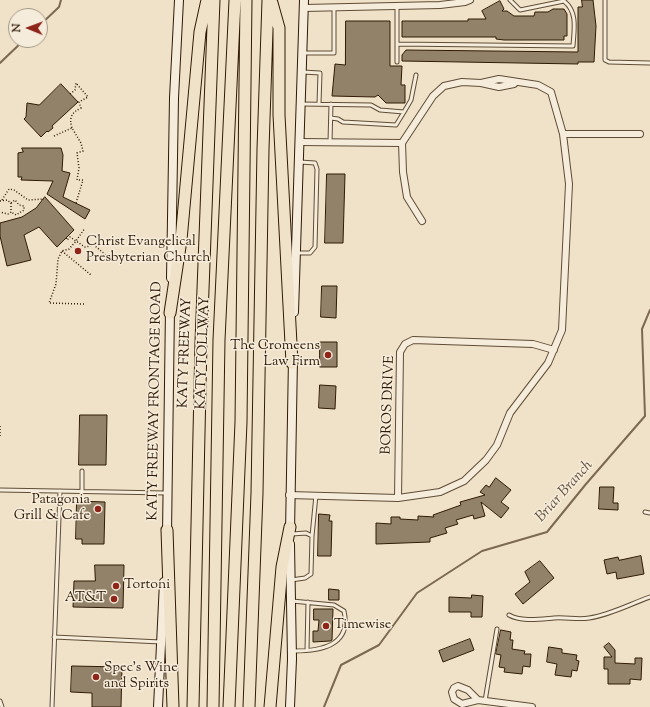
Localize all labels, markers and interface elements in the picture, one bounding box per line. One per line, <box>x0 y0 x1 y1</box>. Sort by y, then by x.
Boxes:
north arrow <box>8 8 48 48</box>
text: N <box>9 23 25 32</box>
place label: Christ Evangelical Presbyterian Church <box>86 235 210 268</box>
marker: Christ Evangelical Presbyterian Church <box>73 246 83 256</box>
street label: KATY FREEWAY FRONTAGE ROAD <box>146 281 166 521</box>
street label: KATY TOLLWAY <box>194 296 214 410</box>
street label: KATY FREEWAY <box>176 297 196 409</box>
place label: The Cromeens Law Firm <box>230 339 320 372</box>
marker: The Cromeens Law Firm <box>323 350 333 360</box>
street label: BOROS DRIVE <box>379 355 399 455</box>
water label: Briar Branch <box>533 457 597 527</box>
place label: Patagonia Grill & Cafe <box>14 493 90 526</box>
marker: Patagonia Grill & Cafe <box>93 504 103 514</box>
place label: Tortoni <box>124 578 170 594</box>
marker: Tortoni <box>111 581 121 591</box>
place label: AT&T <box>65 591 106 607</box>
marker: AT&T <box>109 594 119 604</box>
place label: Timewise <box>334 618 391 634</box>
marker: Timewise <box>321 621 331 631</box>
place label: Spec's Wine and Spirits <box>104 661 178 694</box>
marker: Spec's Wine and Spirits <box>91 672 101 682</box>

